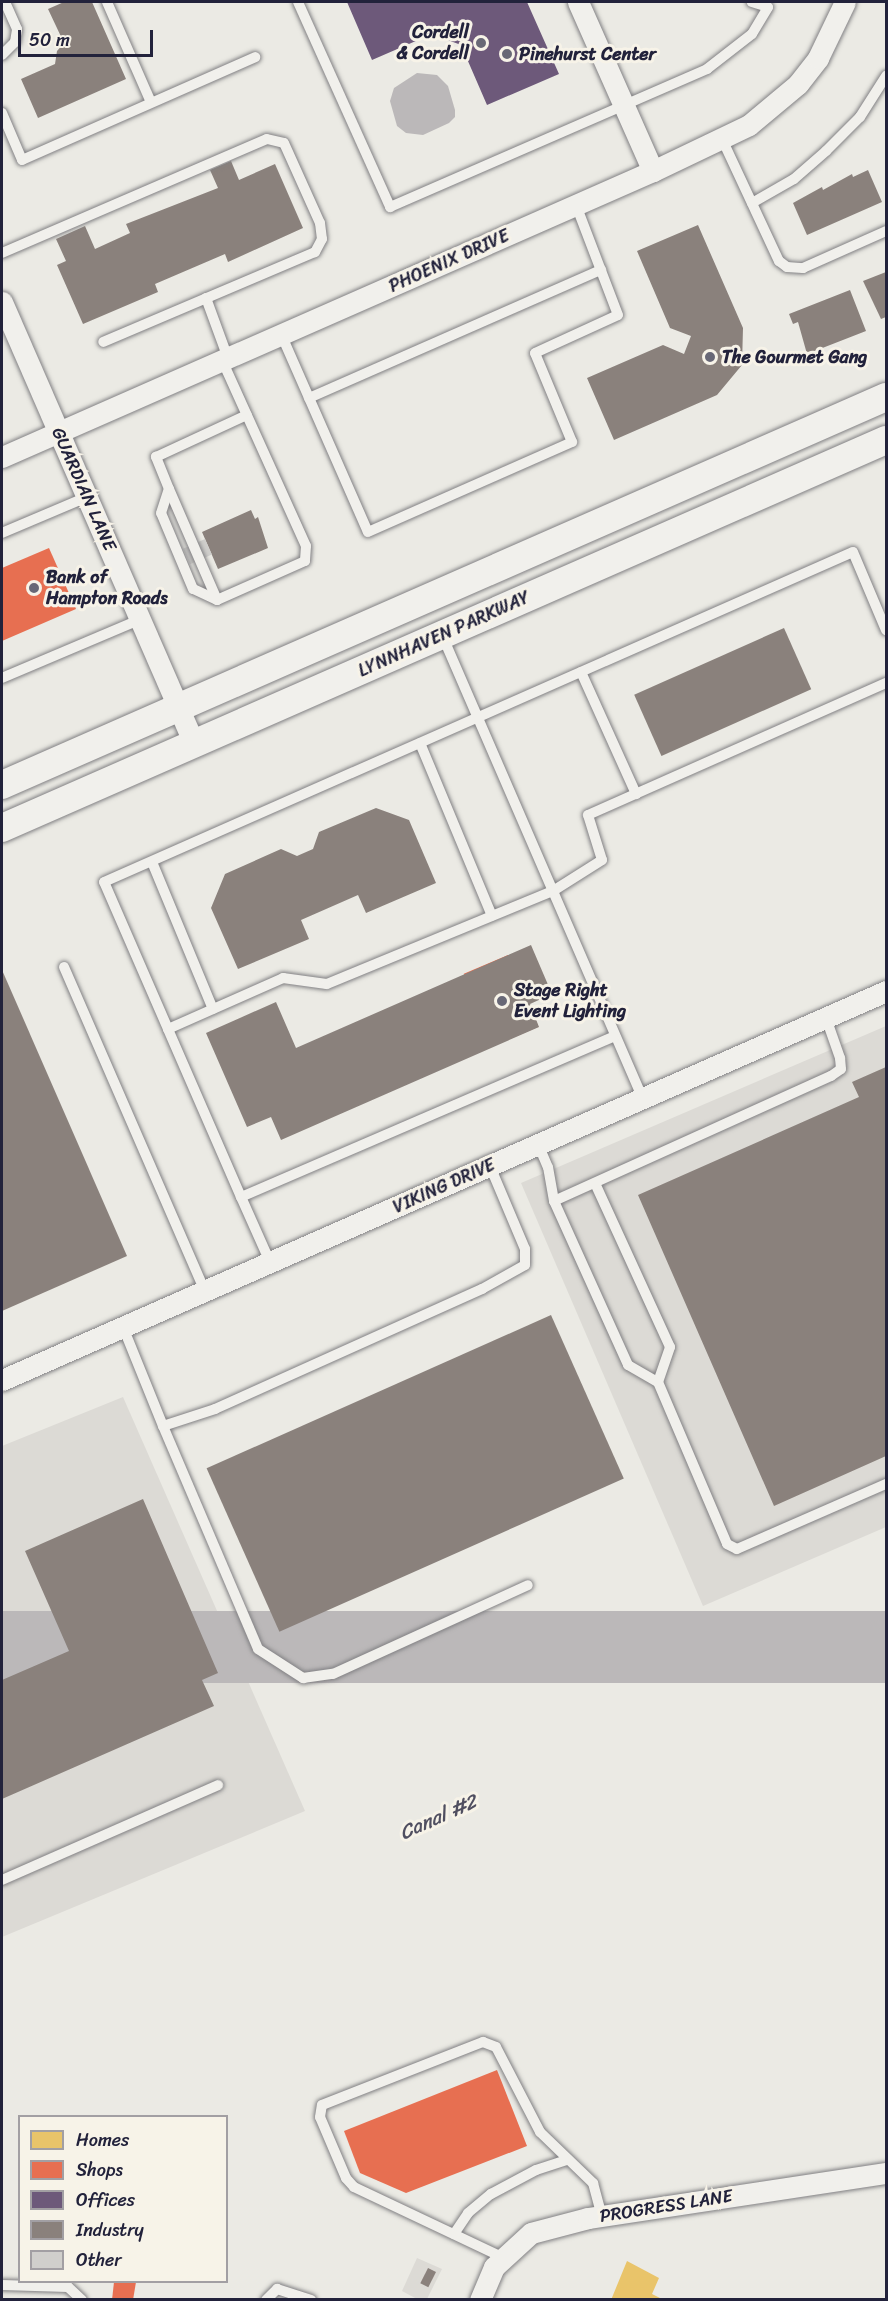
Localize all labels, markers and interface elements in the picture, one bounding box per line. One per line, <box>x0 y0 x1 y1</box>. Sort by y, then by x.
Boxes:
scale bar <box>21 18 156 56</box>
place label: Cordell & Cordell <box>396 22 469 64</box>
text: 50 m <box>29 24 70 56</box>
marker: Cordell & Cordell <box>474 36 488 50</box>
place label: Pinehurst Center <box>519 43 656 65</box>
marker: Pinehurst Center <box>500 47 514 61</box>
street label: PHOENIX DRIVE <box>385 225 513 297</box>
place label: The Gourmet Gang <box>722 346 866 368</box>
marker: The Gourmet Gang <box>703 350 717 364</box>
street label: GUARDIAN LANE <box>47 424 121 554</box>
place label: Bank of Hampton Roads <box>46 567 169 610</box>
marker: Bank of Hampton Roads <box>27 581 41 595</box>
street label: LYNNHAVEN PARKWAY <box>356 587 532 681</box>
place label: Stage Right Event Lighting <box>514 980 626 1022</box>
marker: Stage Right Event Lighting <box>495 994 509 1008</box>
street label: VIKING DRIVE <box>388 1153 500 1219</box>
water label: Canal #2 <box>396 1789 480 1845</box>
legend <box>18 2115 228 2283</box>
text: Homes <box>76 2124 129 2156</box>
text: Shops <box>76 2154 123 2186</box>
text: Offices <box>76 2184 135 2216</box>
street label: PROGRESS LANE <box>598 2185 734 2227</box>
text: Industry <box>76 2214 144 2246</box>
text: Other <box>76 2244 122 2276</box>

